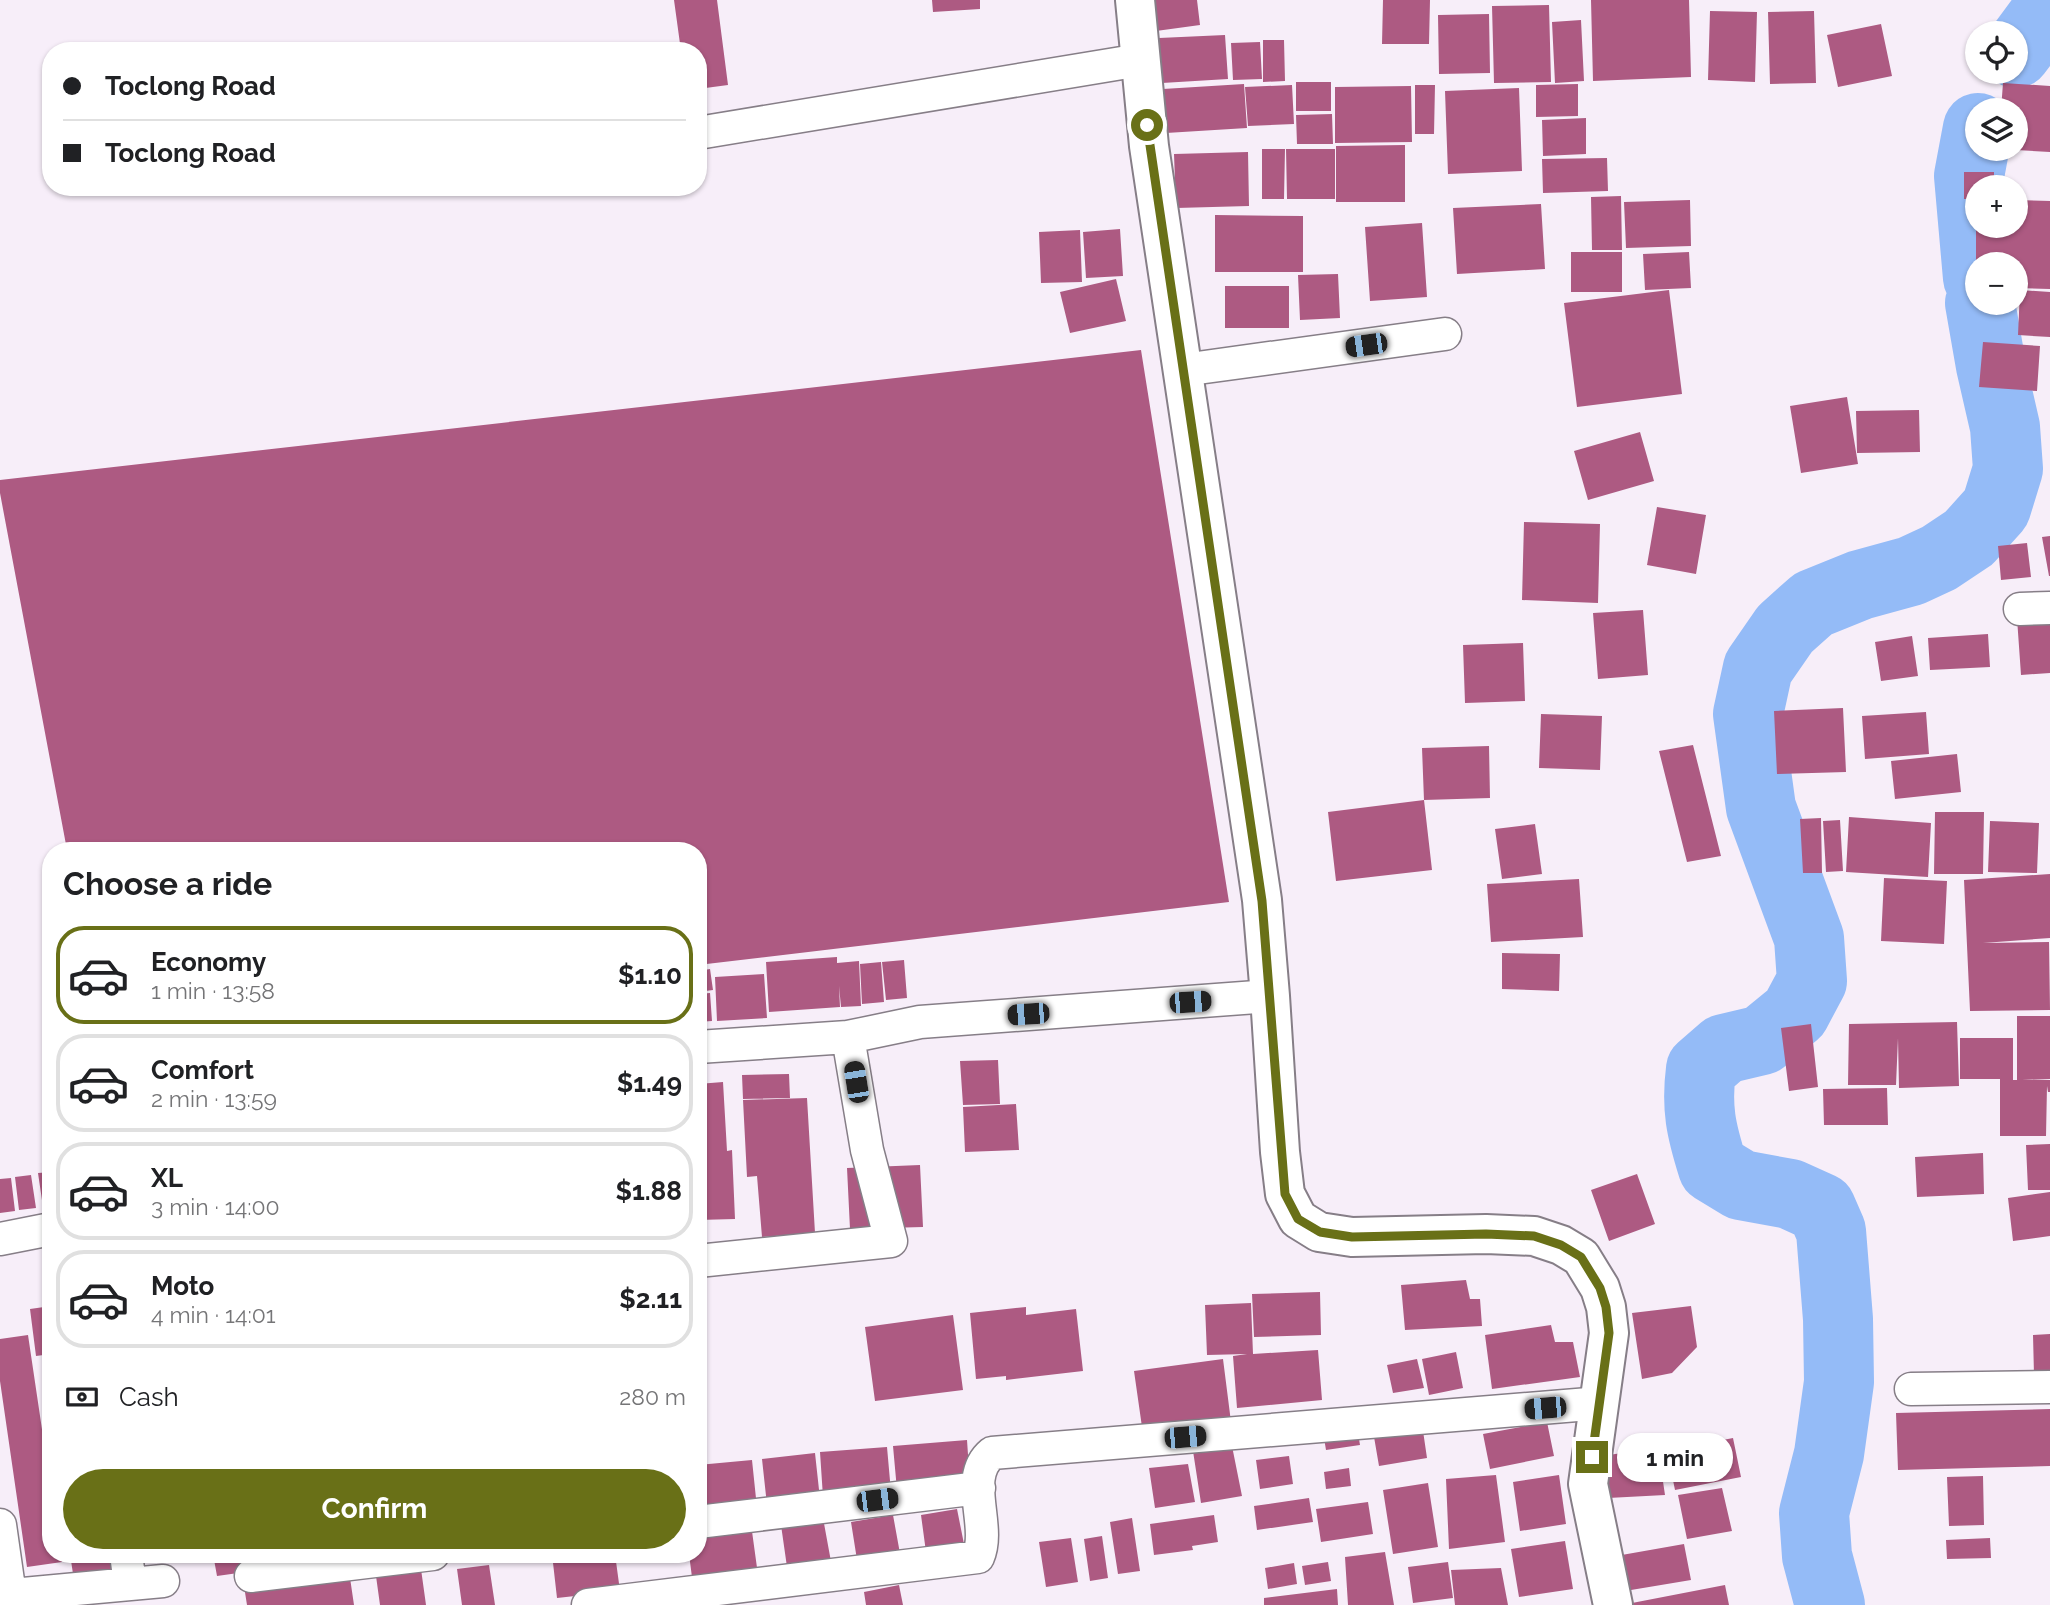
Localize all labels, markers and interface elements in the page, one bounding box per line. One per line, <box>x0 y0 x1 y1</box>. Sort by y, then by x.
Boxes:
map controls <box>1965 21 2028 315</box>
button: locate <box>1965 21 2028 84</box>
text: Toclong Road <box>105 71 276 101</box>
button: layers <box>1965 98 2028 161</box>
route start <box>1131 109 1163 141</box>
text: Toclong Road <box>105 138 276 168</box>
button: + <box>1965 175 2028 238</box>
button: − <box>1965 252 2028 315</box>
car <box>1344 332 1389 358</box>
text: Choose a ride <box>63 865 272 902</box>
icon: car <box>67 944 130 1007</box>
text: Economy <box>151 947 266 977</box>
text: $1.10 <box>618 960 682 990</box>
text: 1 min · 13:58 <box>151 977 275 1004</box>
car <box>1169 990 1212 1014</box>
car <box>1007 1002 1050 1026</box>
icon: car <box>67 1052 130 1115</box>
text: Comfort <box>151 1055 254 1085</box>
car <box>843 1060 870 1104</box>
text: $1.49 <box>617 1068 682 1098</box>
text: 2 min · 13:59 <box>151 1085 277 1112</box>
icon: car <box>67 1160 130 1223</box>
text: XL <box>151 1163 183 1193</box>
text: $1.88 <box>615 1176 682 1206</box>
text: 3 min · 14:00 <box>151 1193 280 1220</box>
icon: car <box>67 1268 130 1331</box>
text: Moto <box>151 1271 214 1301</box>
text: $2.11 <box>619 1284 682 1314</box>
text: 4 min · 14:01 <box>151 1301 276 1328</box>
icon: cash <box>63 1378 101 1416</box>
text: Cash <box>119 1382 179 1412</box>
text: 280 m <box>619 1383 686 1410</box>
car <box>1524 1396 1567 1420</box>
car <box>1164 1425 1207 1449</box>
callout: 1 min <box>1616 1432 1732 1482</box>
route end <box>1576 1441 1608 1473</box>
text: 1 min <box>1646 1444 1704 1471</box>
button: Confirm <box>63 1469 686 1549</box>
car <box>855 1487 900 1513</box>

